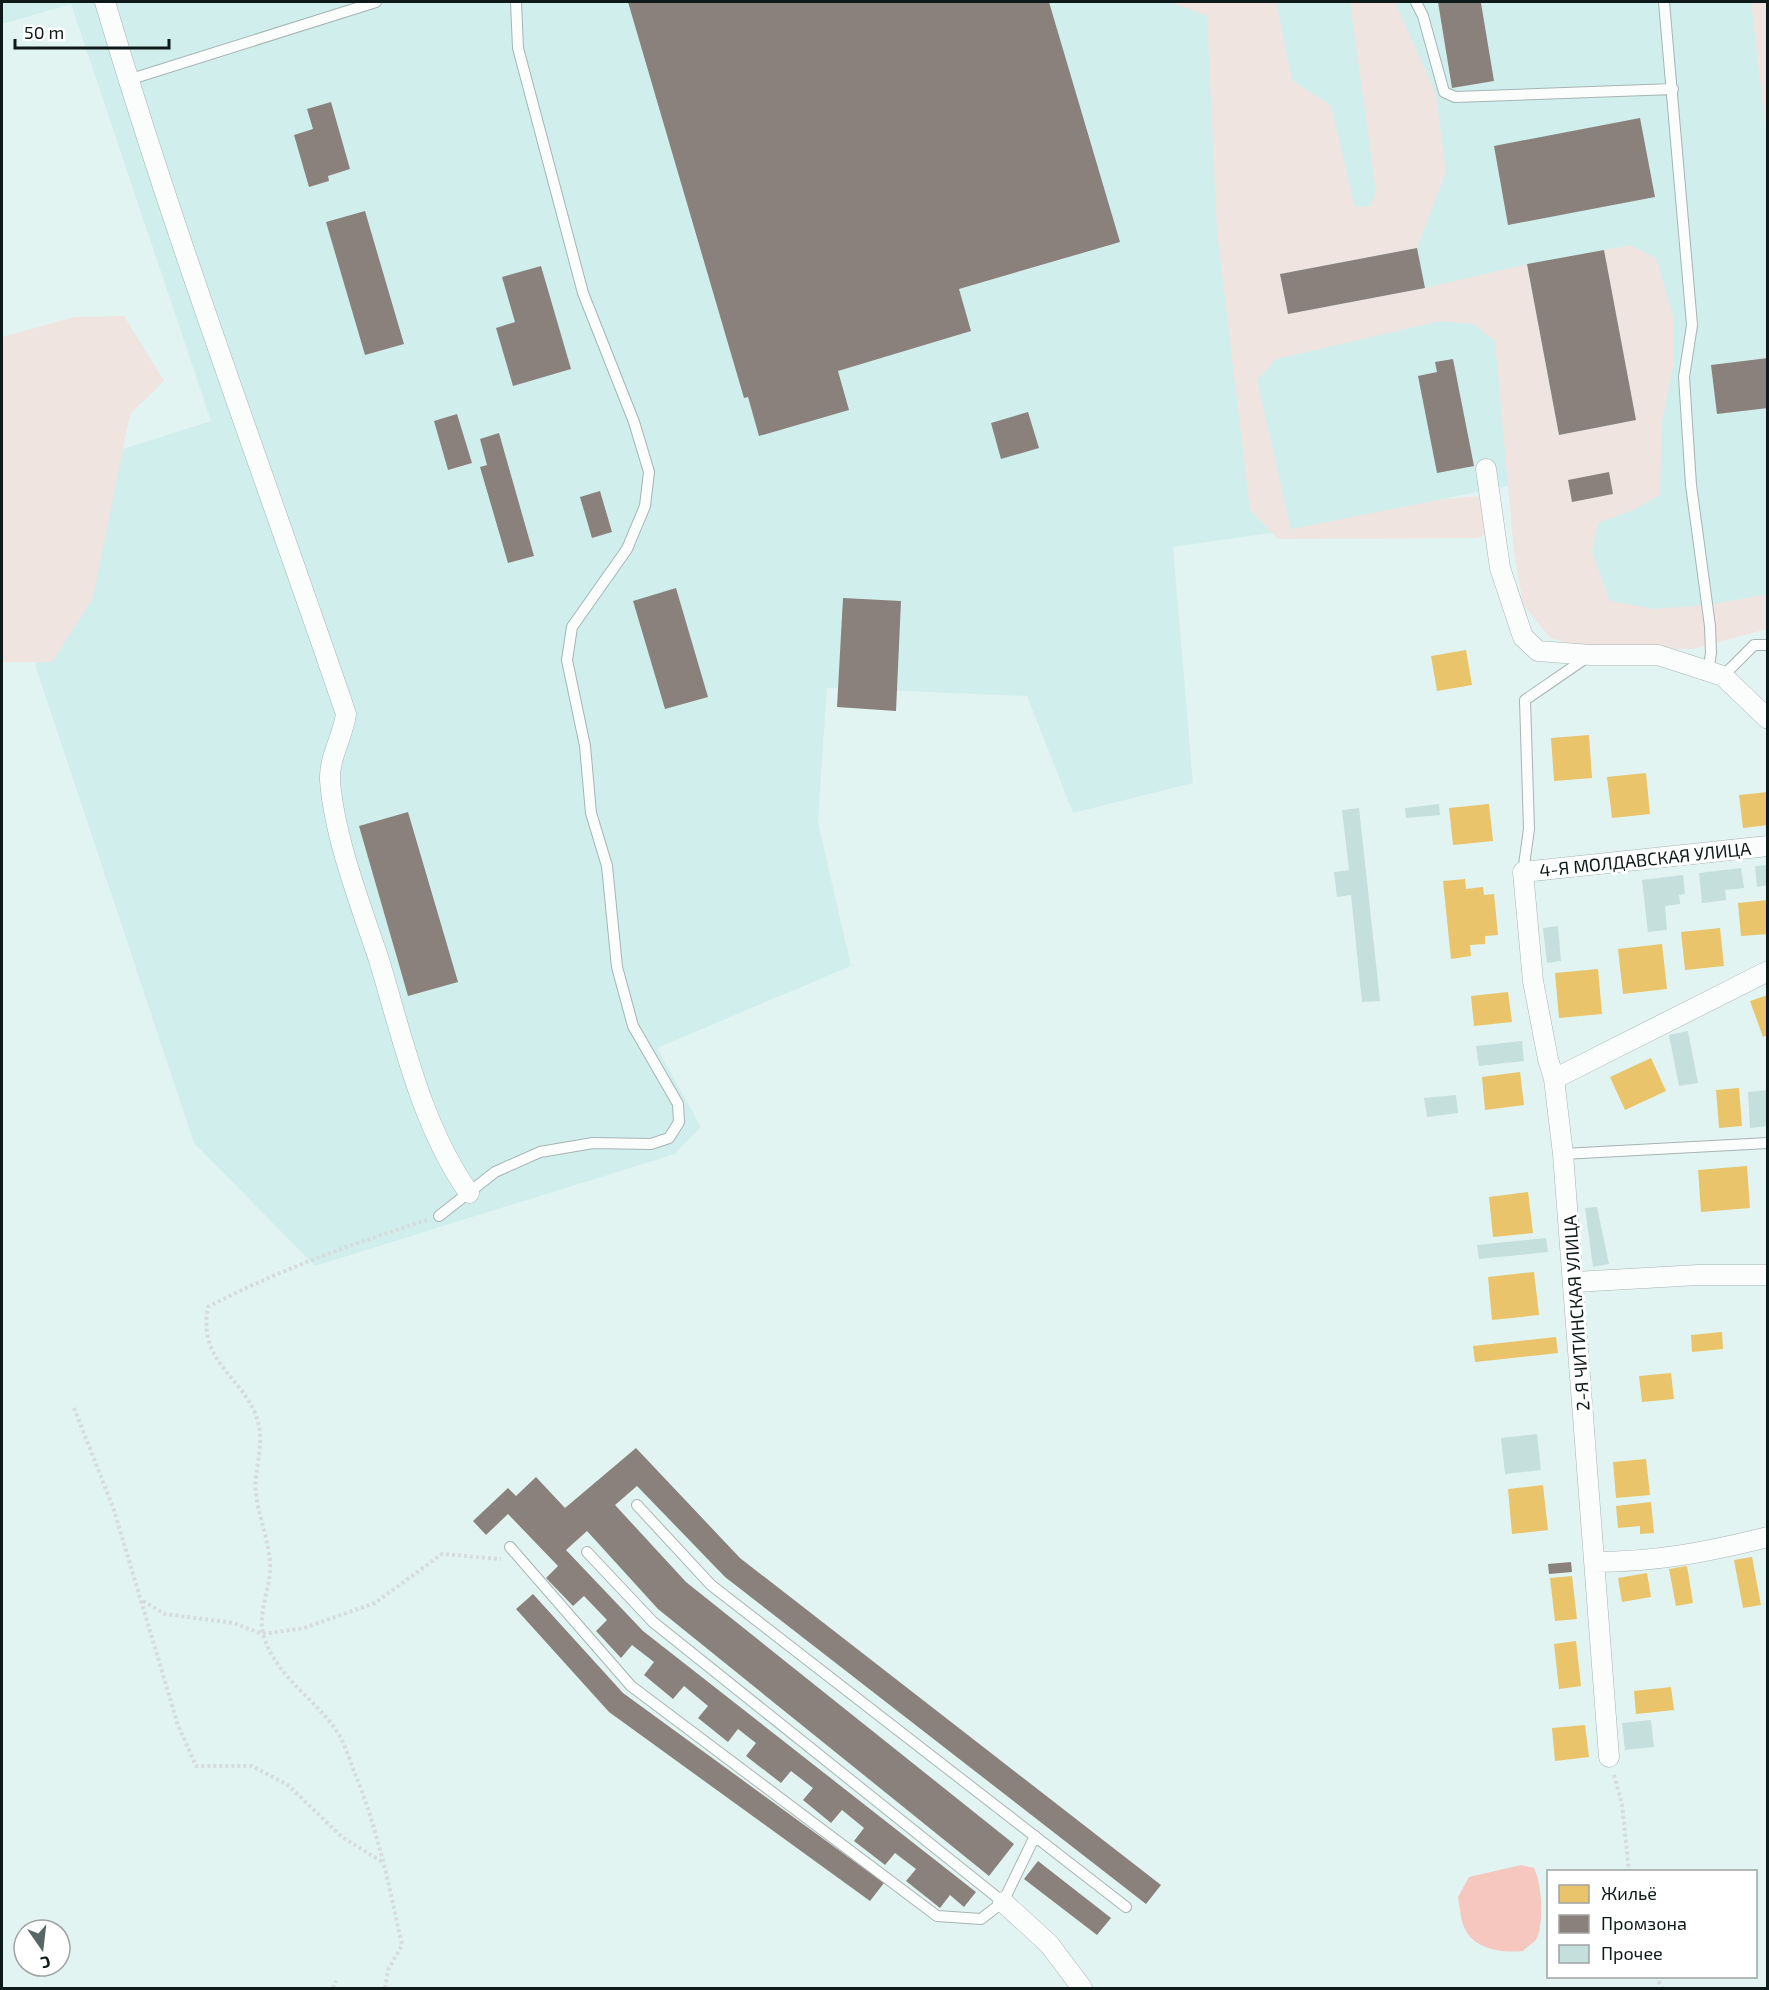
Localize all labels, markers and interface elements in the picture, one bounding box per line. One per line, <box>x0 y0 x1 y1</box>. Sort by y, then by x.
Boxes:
scale bar <box>15 12 170 50</box>
text: 50 m <box>24 21 64 43</box>
street label: 4-Я МОЛДАВСКАЯ УЛИЦА <box>1538 837 1753 881</box>
street label: 2-Я ЧИТИНСКАЯ УЛИЦА <box>1558 1214 1594 1412</box>
legend <box>1547 1870 1757 1978</box>
text: Жильё <box>1601 1882 1657 1904</box>
text: Промзона <box>1601 1912 1687 1934</box>
north arrow <box>12 1918 72 1978</box>
text: Прочее <box>1601 1942 1663 1964</box>
text: С <box>39 1953 53 1973</box>

